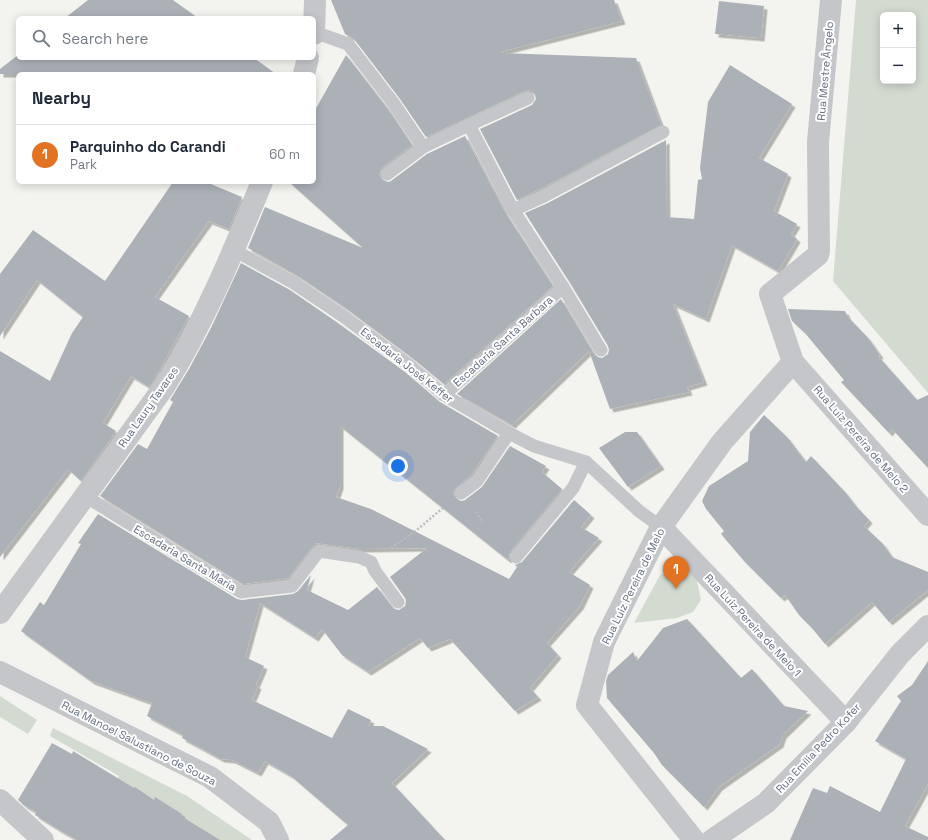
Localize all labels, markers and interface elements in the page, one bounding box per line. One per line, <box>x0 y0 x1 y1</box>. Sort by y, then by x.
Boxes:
map controls <box>880 12 916 84</box>
button: + <box>880 12 916 48</box>
search box <box>16 16 316 60</box>
street label: Rua Mestre Ângelo <box>814 21 836 121</box>
icon: search <box>30 27 52 49</box>
text: Search here <box>62 29 148 48</box>
button: − <box>880 48 916 84</box>
text: Nearby <box>32 87 91 109</box>
text: Parquinho do Carandi <box>70 137 226 156</box>
text: 1 <box>42 146 48 163</box>
text: 60 m <box>269 146 300 163</box>
text: Park <box>70 156 97 173</box>
street label: Escadaria Santa Barbara <box>450 292 556 390</box>
street label: Escadaria José Keffer <box>358 324 456 406</box>
street label: Rua Laury Tavares <box>115 364 181 450</box>
street label: Rua Luiz Pereira de Melo 2 <box>811 383 912 496</box>
your location <box>388 456 408 476</box>
street label: Escadaria Santa Maria <box>131 522 239 594</box>
street label: Rua Luiz Pereira de Melo <box>599 525 667 647</box>
pin: 1 <box>663 556 689 589</box>
street label: Rua Luiz Pereira de Melo 1 <box>702 571 804 679</box>
street label: Rua Manoel Salustiano de Souza <box>59 698 219 788</box>
street label: Rua Emília Pedro Kofer <box>773 700 863 796</box>

